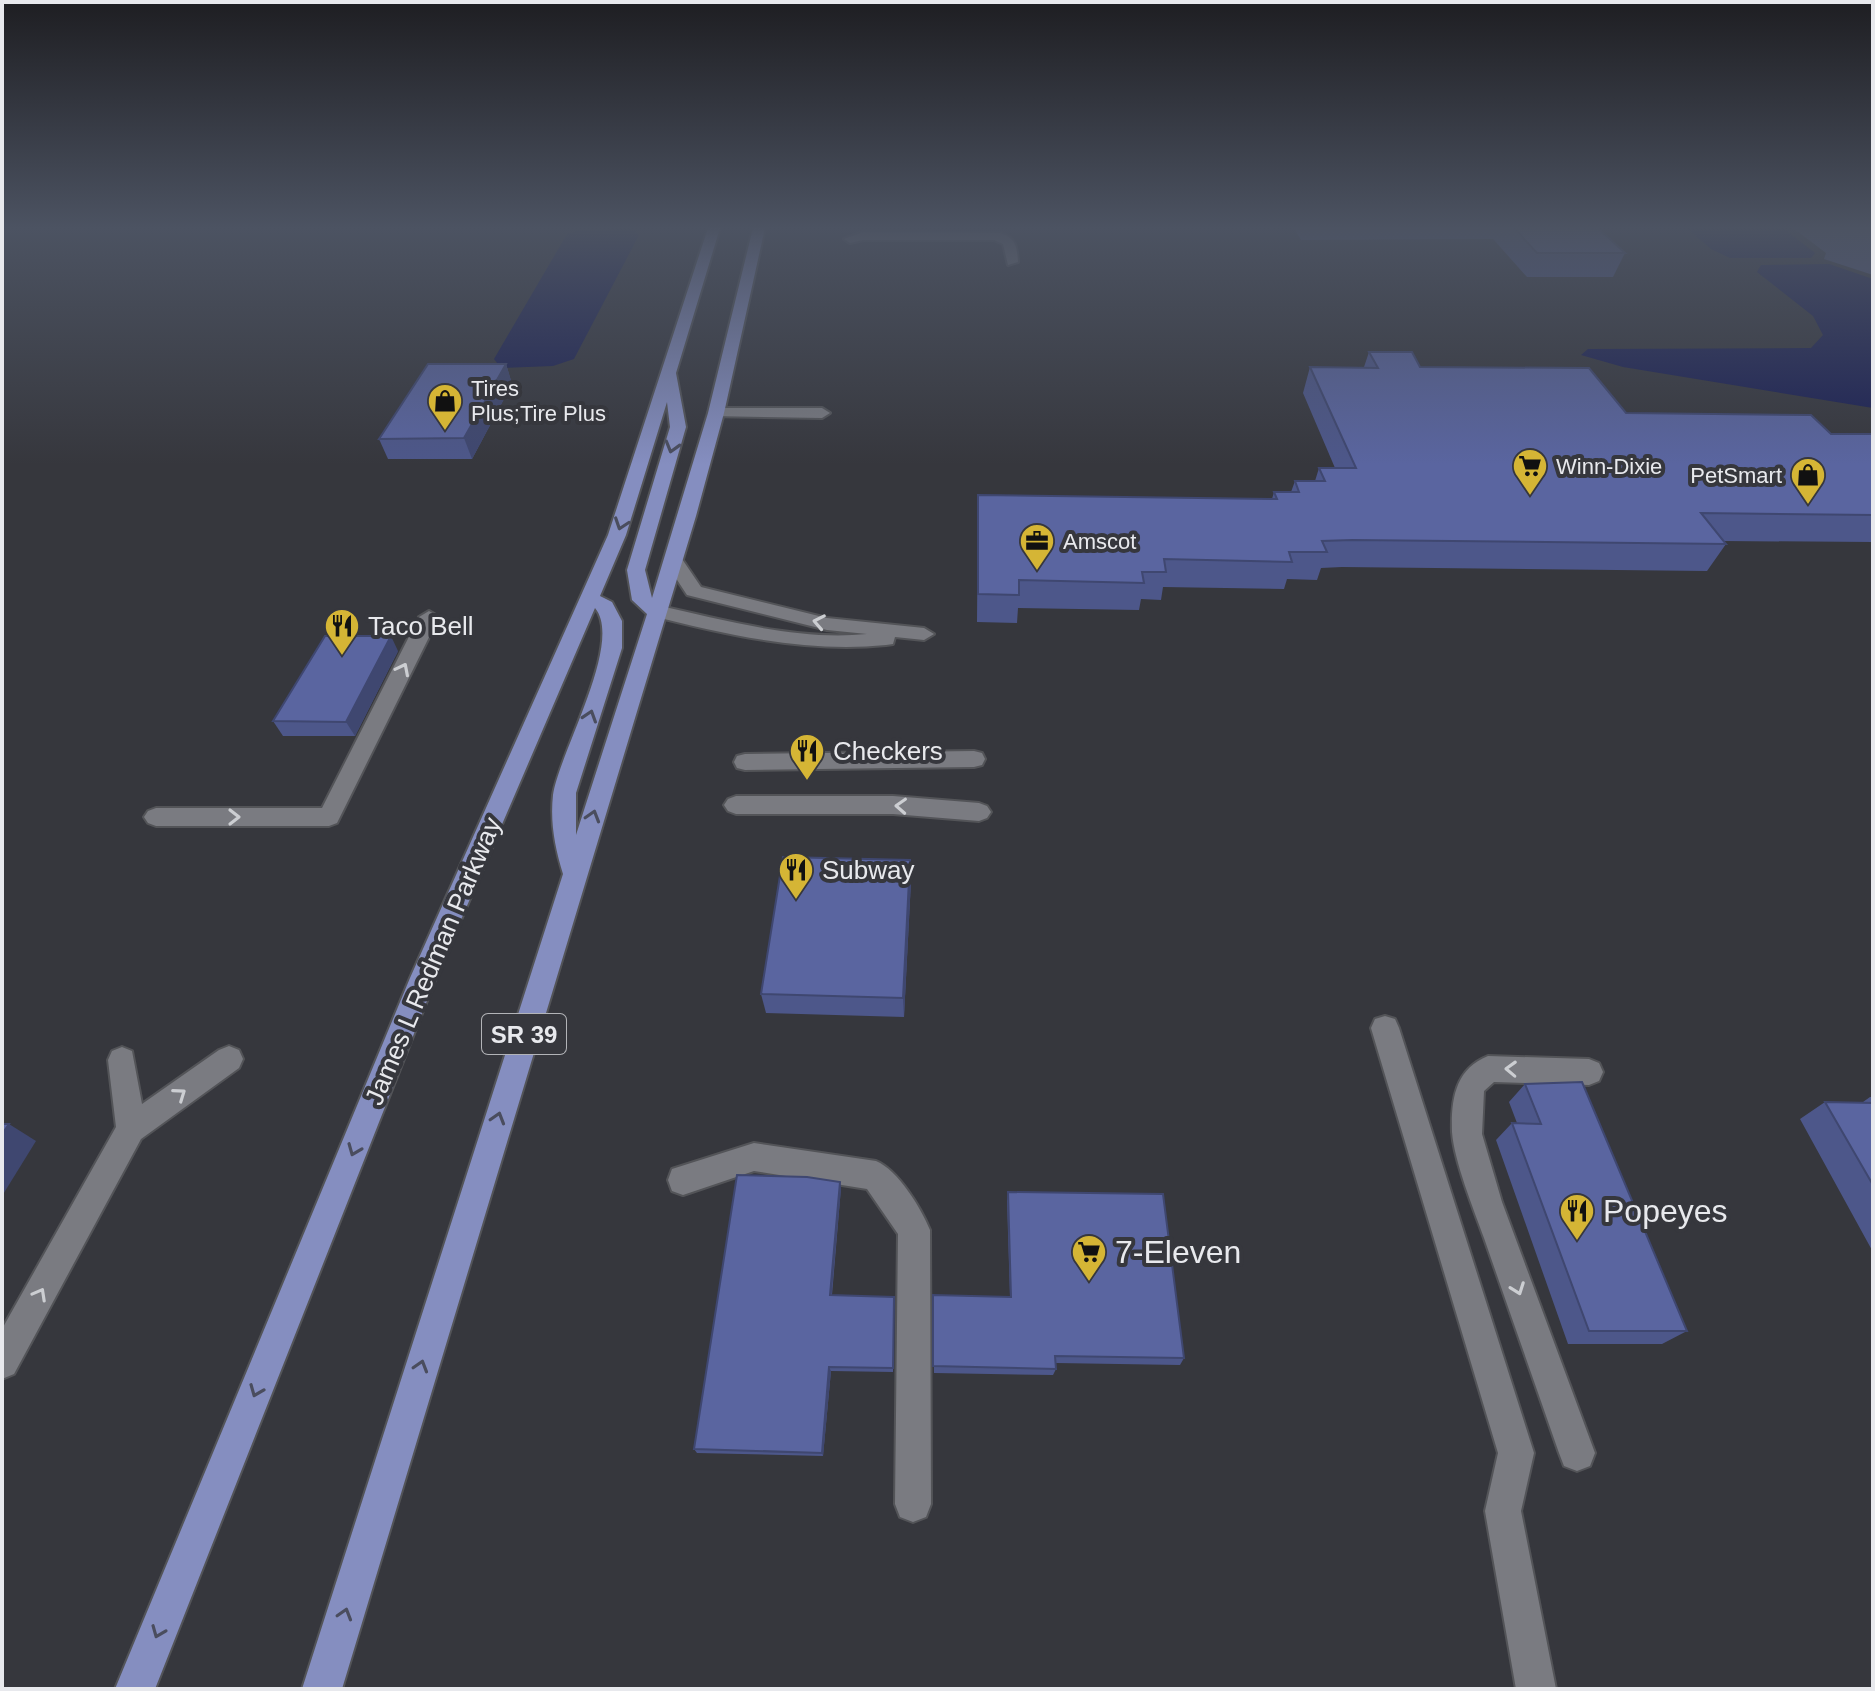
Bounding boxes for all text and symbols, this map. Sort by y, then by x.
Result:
place label: Tires Plus;Tire Plus [471,376,606,426]
shop icon: Tires Plus;Tire Plus [426,382,464,432]
one-way arrow [665,439,681,453]
supermarket icon: Winn-Dixie [1511,447,1549,497]
place label: Winn-Dixie [1556,454,1662,479]
shop icon: PetSmart [1789,456,1827,506]
place label: PetSmart [1690,463,1782,488]
one-way arrow [614,517,630,531]
office icon: Amscot [1018,522,1056,572]
place label: Amscot [1063,529,1136,554]
restaurant icon: Taco Bell [323,607,361,657]
place label: Taco Bell [368,611,474,641]
one-way arrow [812,614,826,631]
one-way arrow [393,662,409,677]
one-way arrow [581,710,597,723]
restaurant icon: Checkers [788,732,826,782]
place label: Checkers [833,736,943,766]
one-way arrow [894,798,907,815]
one-way arrow [228,808,241,826]
one-way arrow [584,810,600,823]
street label: James L Redman Parkway [359,813,507,1109]
restaurant icon: Subway [777,851,815,901]
place label: Subway [822,855,915,885]
road number: SR 39 [482,1014,566,1054]
one-way arrow [1505,1061,1517,1078]
one-way arrow [172,1089,186,1104]
one-way arrow [489,1111,505,1125]
one-way arrow [347,1142,363,1156]
restaurant icon: Popeyes [1558,1192,1596,1242]
place label: Popeyes [1603,1193,1728,1229]
supermarket icon: 7-Eleven [1070,1233,1108,1283]
place label: 7-Eleven [1115,1234,1241,1270]
one-way arrow [1508,1281,1525,1295]
one-way arrow [30,1288,46,1302]
one-way arrow [412,1360,428,1373]
one-way arrow [249,1383,266,1397]
one-way arrow [336,1608,352,1622]
one-way arrow [152,1624,168,1638]

